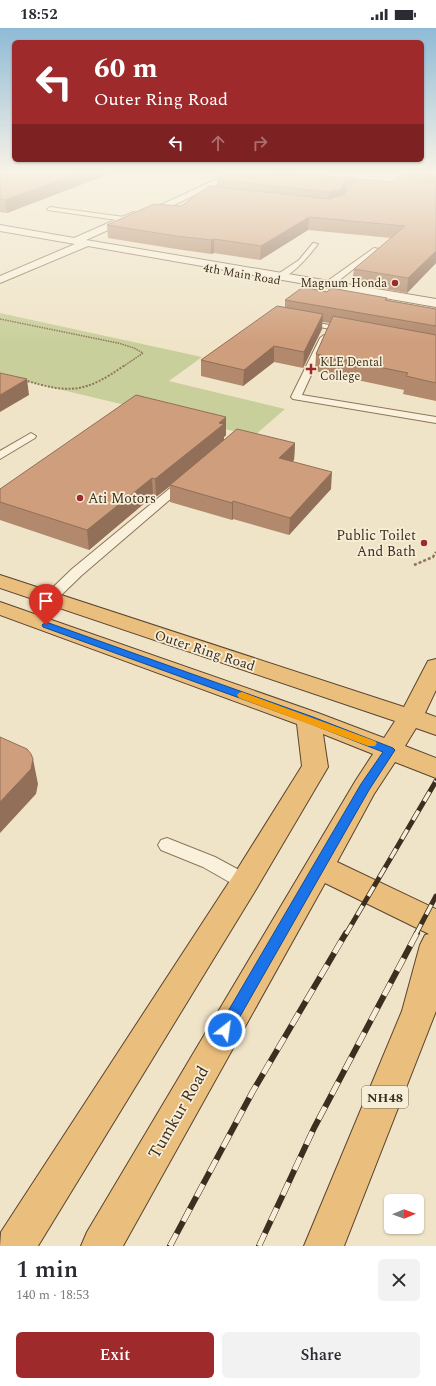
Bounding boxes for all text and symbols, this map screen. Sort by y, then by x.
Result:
text: 18:52 [20,3,58,26]
text: 60 m [94,47,158,90]
icon: left [28,56,80,108]
text: Outer Ring Road [94,86,228,113]
icon: left [165,132,187,154]
icon: ahead [207,132,229,154]
icon: right [249,132,271,154]
street label: 4th Main Road [202,258,282,291]
place label: Magnum Honda [300,274,387,293]
marker: Magnum Honda [390,278,400,288]
place label: KLE Dental College [320,353,383,386]
marker: KLE Dental College [305,363,317,375]
place label: Ati Motors [88,488,156,509]
marker: Ati Motors [75,493,85,503]
place label: Public Toilet And Bath [336,525,416,562]
marker: Public Toilet And Bath [419,538,429,548]
pin [29,584,63,625]
icon: arrive [35,590,57,612]
street label: Outer Ring Road [152,624,258,677]
position arrow [204,1009,246,1051]
street label: Tumkur Road [142,1061,216,1164]
road number: NH48 [362,1086,408,1108]
north arrow [384,1194,424,1234]
map controls [384,1194,424,1234]
text: 1 min [16,1252,78,1288]
button: close [378,1259,420,1301]
text: 140 m · 18:53 [16,1285,89,1305]
button: Exit [16,1332,214,1378]
button: Share [222,1332,420,1378]

